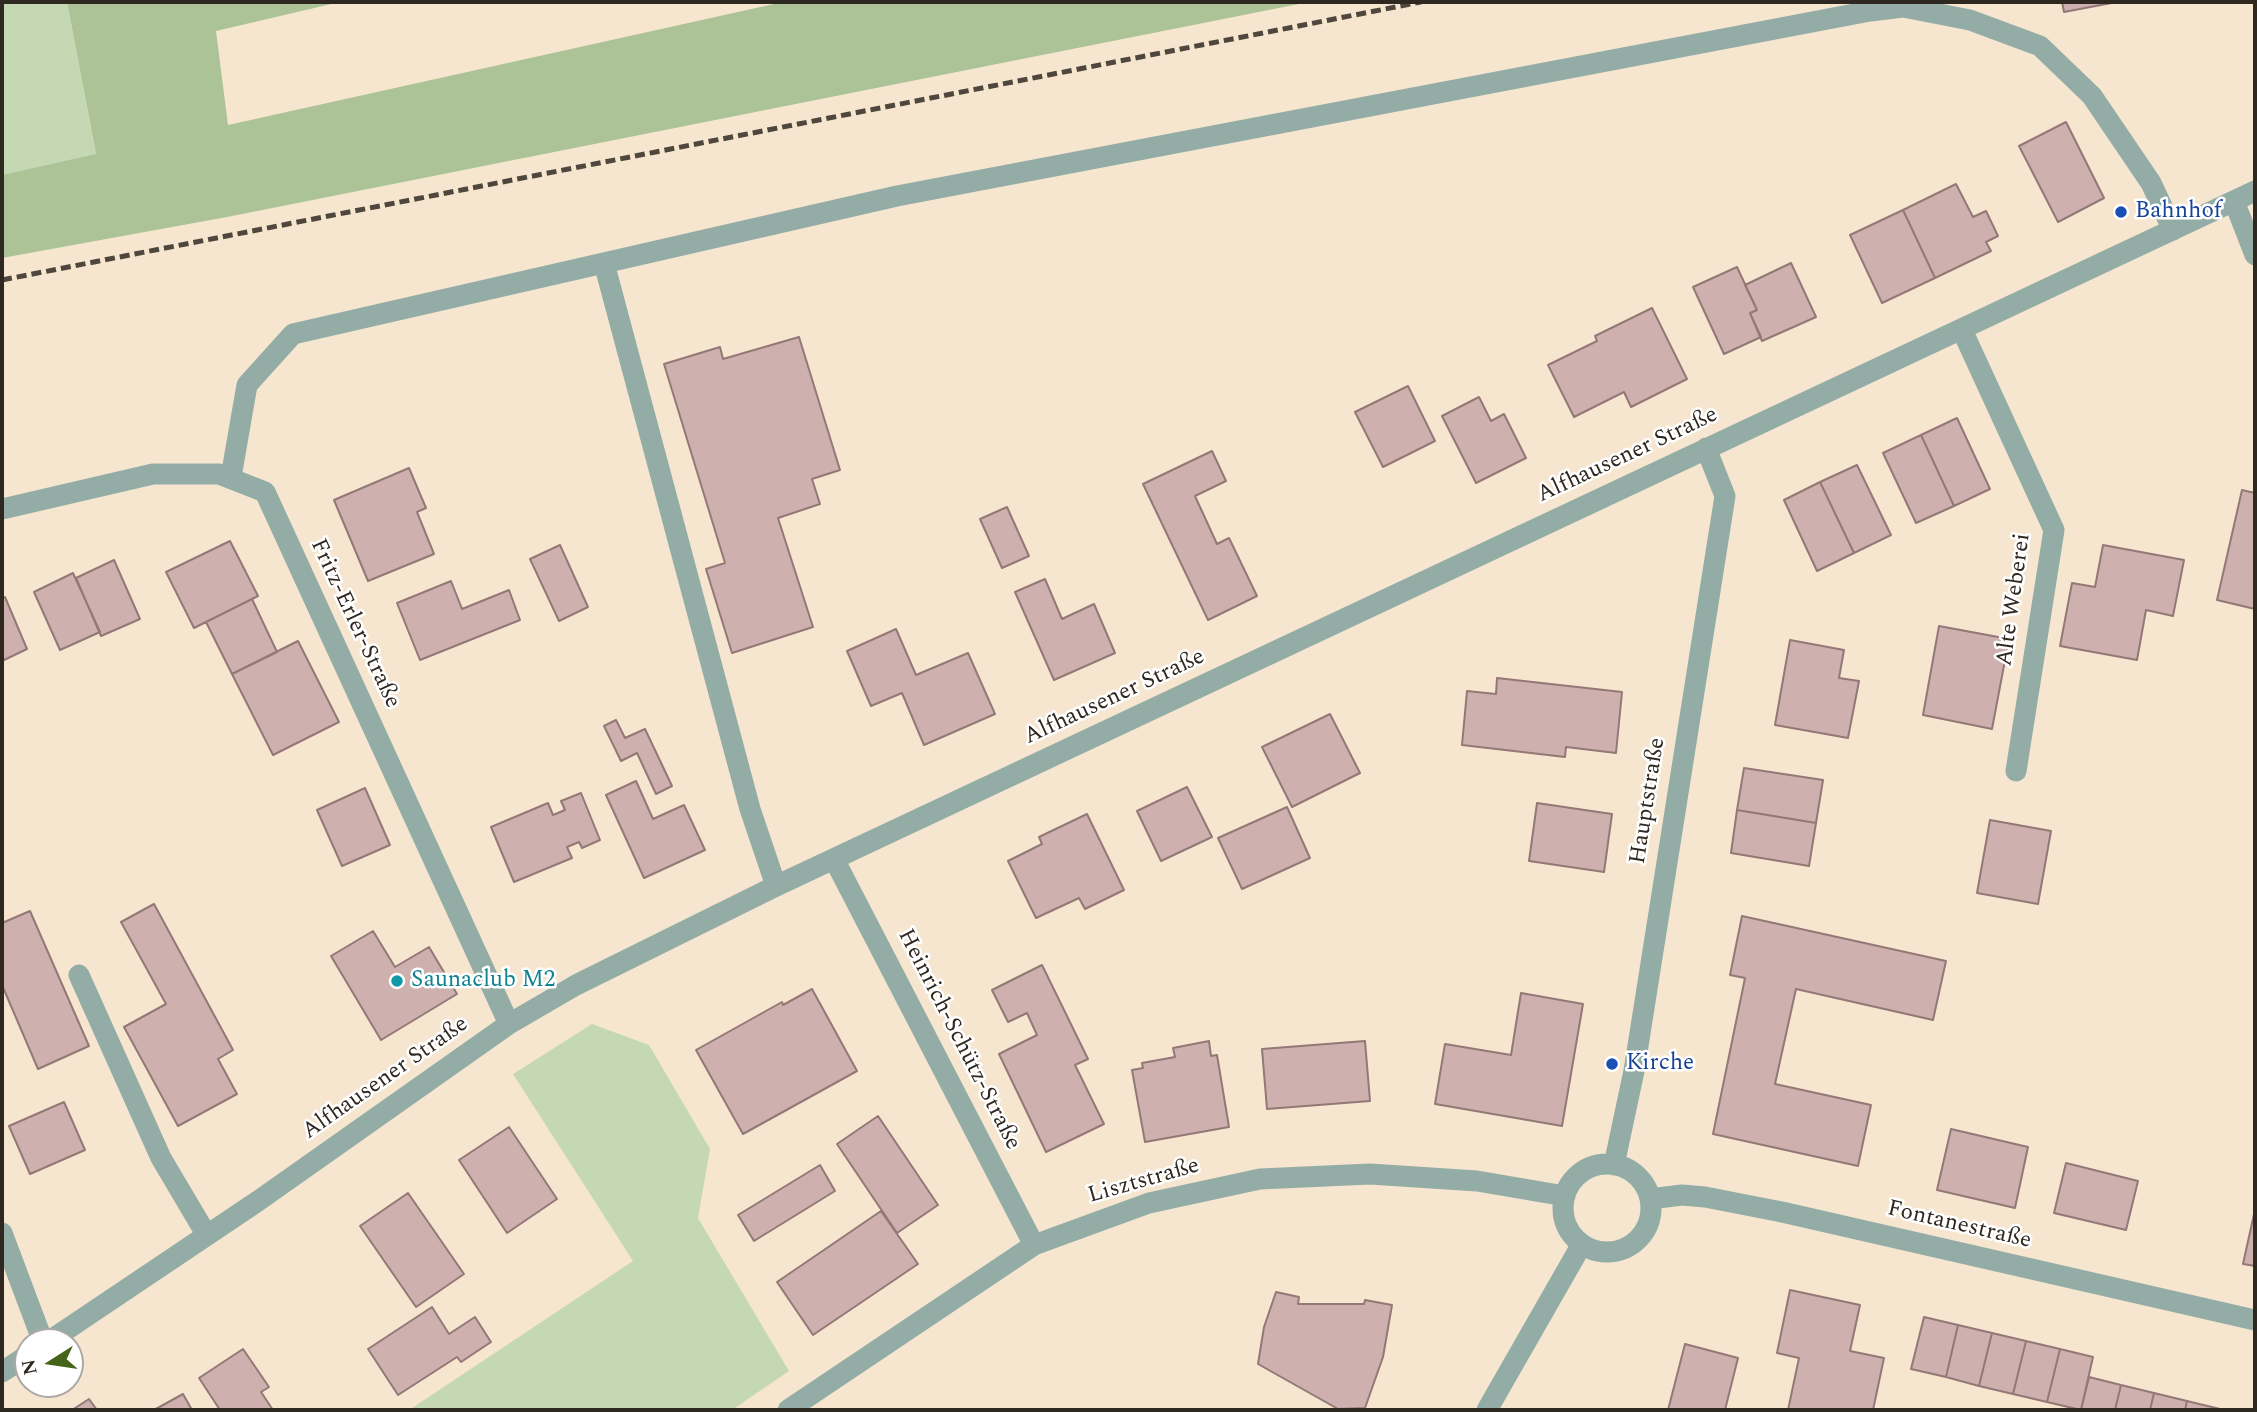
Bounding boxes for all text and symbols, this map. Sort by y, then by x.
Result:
place label: Bahnhof [2135,198,2222,226]
marker: Bahnhof [2113,204,2129,220]
street label: Alfhausener Straße [1533,402,1723,510]
street label: Alte Weberei [1992,532,2038,668]
street label: Fritz-Erler-Straße [303,535,405,713]
street label: Alfhausener Straße [1020,644,1210,752]
street label: Hauptstraße [1625,736,1673,866]
street label: Heinrich-Schütz-Straße [890,925,1026,1155]
place label: Saunaclub M2 [411,967,555,995]
marker: Saunaclub M2 [389,973,405,989]
street label: Alfhausener Straße [298,1011,474,1147]
place label: Kirche [1626,1050,1694,1078]
marker: Kirche [1604,1056,1620,1072]
street label: Lisztstraße [1085,1153,1203,1211]
street label: Fontanestraße [1884,1196,2034,1256]
north arrow [14,1328,84,1398]
text: N [14,1356,46,1378]

